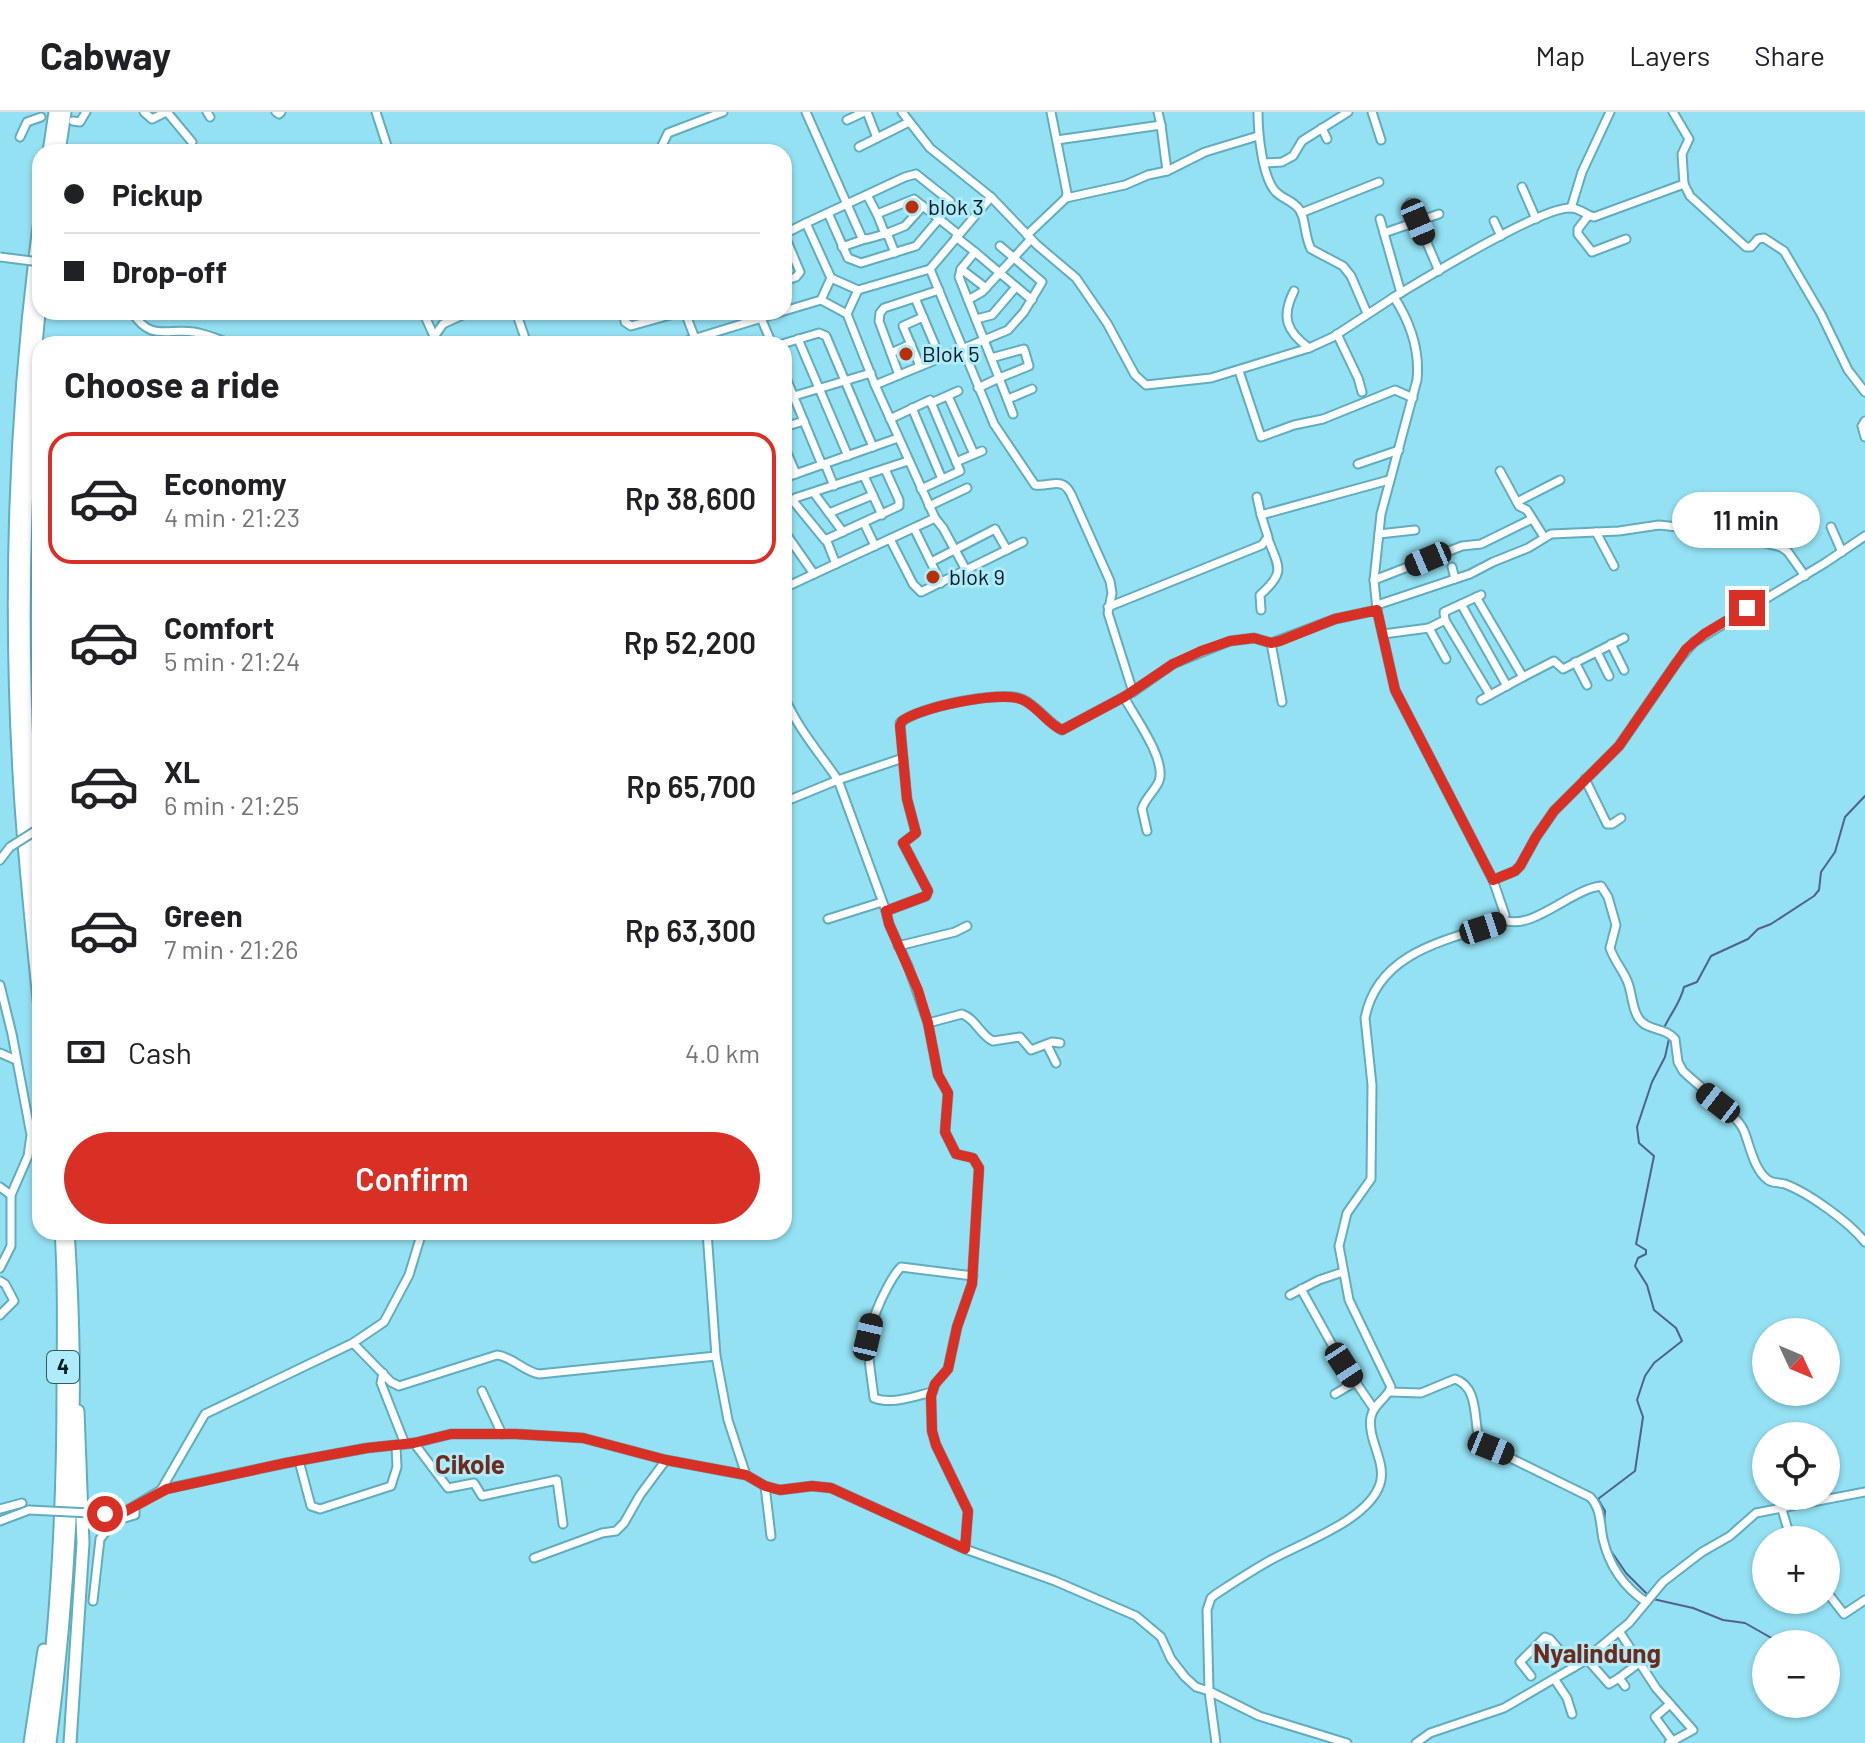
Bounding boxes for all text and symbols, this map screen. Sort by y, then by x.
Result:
text: Cabway [40,32,171,78]
text: Map [1535,38,1585,72]
text: Layers [1629,38,1710,72]
text: Share [1754,38,1825,72]
text: Pickup [112,176,203,212]
place label: blok 3 [928,193,984,219]
car [1398,195,1438,249]
marker: blok 3 [903,198,921,216]
text: Drop-off [112,253,227,289]
place label: Blok 5 [922,340,980,366]
marker: Blok 5 [897,345,915,363]
text: Choose a ride [64,362,280,405]
icon: car [68,462,140,534]
text: Economy [164,465,287,501]
text: Rp 38,600 [625,480,756,516]
callout: 11 min [1673,492,1821,548]
text: 4 min · 21:23 [164,501,300,532]
text: 11 min [1713,504,1779,535]
car [1401,539,1455,579]
place label: blok 9 [949,563,1005,589]
marker: blok 9 [924,568,942,586]
route end [1729,590,1765,626]
icon: car [68,606,140,678]
text: Comfort [164,609,274,645]
text: Rp 52,200 [624,624,756,660]
text: 5 min · 21:24 [164,645,300,676]
icon: car [68,750,140,822]
text: XL [164,753,200,789]
text: Rp 65,700 [626,768,756,804]
text: 6 min · 21:25 [164,789,299,820]
icon: car [68,894,140,966]
text: Green [164,897,243,933]
car [1456,909,1510,947]
text: Rp 63,300 [625,912,756,948]
text: 7 min · 21:26 [164,933,298,964]
icon: cash [64,1030,108,1074]
text: Cash [128,1034,192,1070]
text: 4.0 km [685,1037,760,1068]
car [1692,1079,1744,1127]
button: Confirm [64,1132,760,1224]
car [851,1311,885,1363]
north arrow [1752,1318,1840,1406]
map controls [1752,1318,1840,1718]
car [1321,1338,1367,1392]
road number: 4 [47,1351,79,1383]
button: locate [1752,1422,1840,1510]
car [1464,1428,1518,1468]
district label: Cikole [435,1448,505,1479]
route start [87,1496,123,1532]
button: + [1752,1526,1840,1614]
button: − [1752,1630,1840,1718]
district label: Nyalindung [1533,1637,1661,1668]

